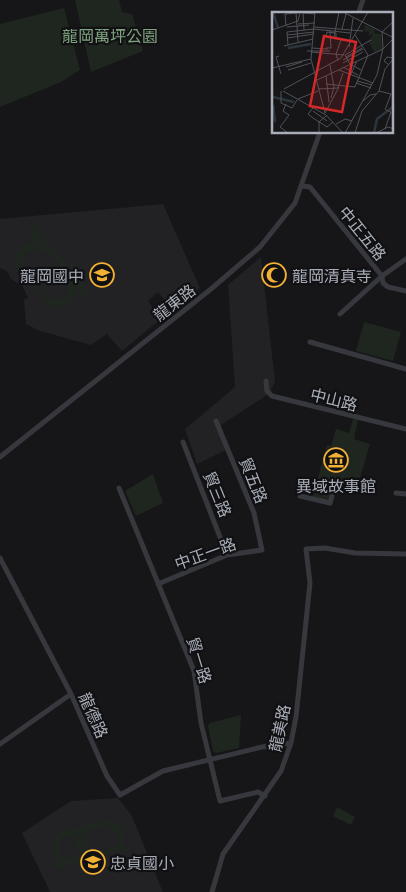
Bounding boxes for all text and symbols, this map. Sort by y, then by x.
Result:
inset map [272,12,394,134]
park label: 龍岡萬坪公園 [62,26,158,45]
street label: 中正五路 [335,202,391,264]
school or university icon: 龍岡國中 [89,262,115,288]
mosque icon: 龍岡清真寺 [261,262,287,288]
place label: 龍岡國中 [20,266,84,285]
place label: 龍岡清真寺 [292,266,372,285]
street label: 龍東路 [149,280,199,324]
street label: 中山路 [308,384,360,414]
museum icon: 異域故事館 [323,447,349,473]
street label: 貿五路 [236,454,272,506]
street label: 貿三路 [200,468,236,520]
place label: 異域故事館 [296,476,376,495]
street label: 中正一路 [172,533,238,573]
street label: 貿一路 [184,634,216,686]
street label: 龍德路 [76,689,112,741]
street label: 龍美路 [265,703,293,753]
school or university icon: 忠貞國小 [80,849,106,875]
place label: 忠貞國小 [110,853,174,872]

